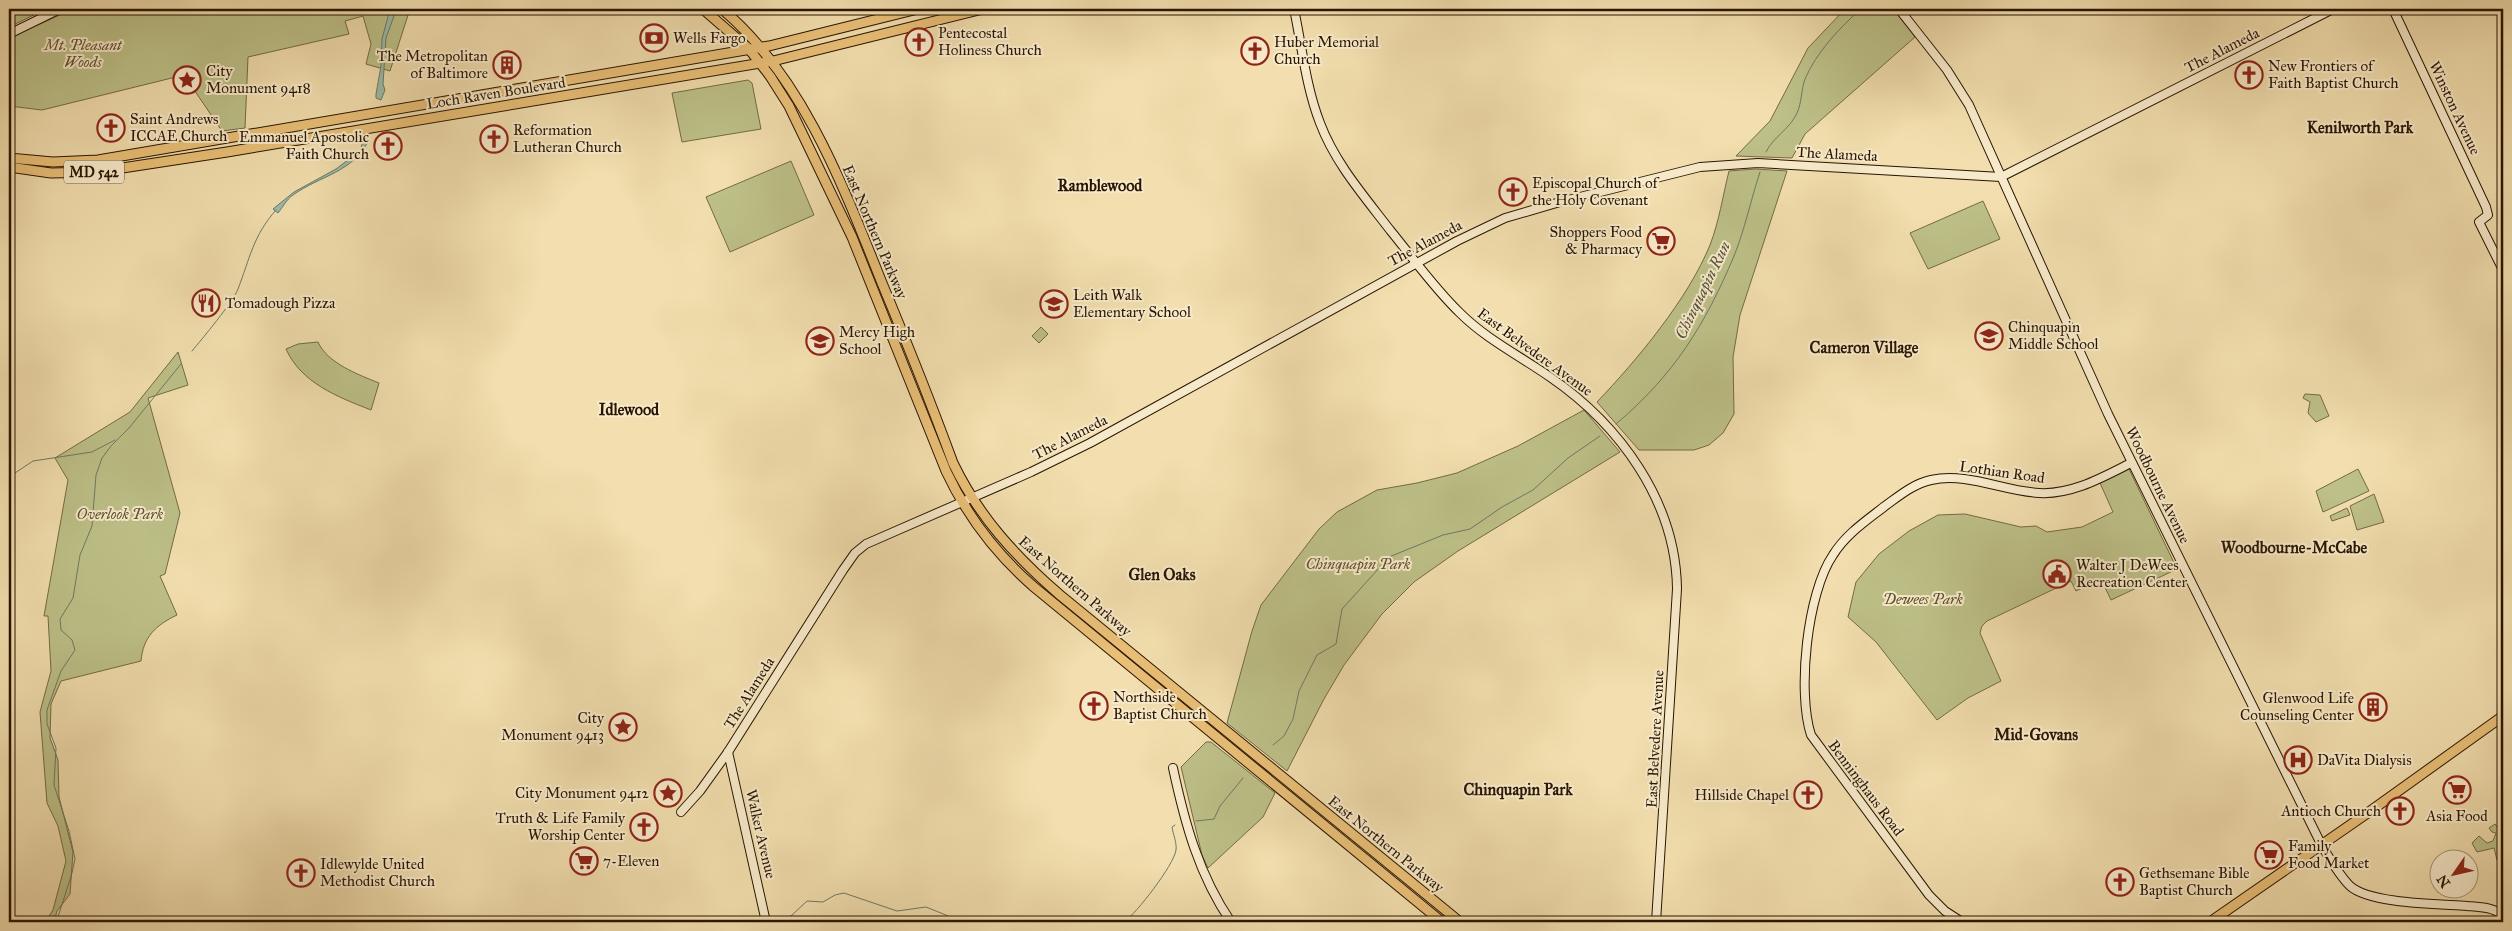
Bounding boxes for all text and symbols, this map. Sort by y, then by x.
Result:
bank icon: Wells Fargo [639,23,669,53]
street label: The Alameda [2182,23,2263,76]
place label: Pentecostal Holiness Church [938,24,1042,59]
church icon: Pentecostal Holiness Church [904,27,934,57]
place label: Wells Fargo [673,29,746,47]
place label: Huber Memorial Church [1274,33,1380,68]
park label: Mt. Pleasant Woods [42,36,123,71]
church icon: Huber Memorial Church [1240,36,1270,66]
place label: The Metropolitan of Baltimore [377,47,488,82]
building icon: The Metropolitan of Baltimore [492,50,522,80]
place label: New Frontiers of Faith Baptist Church [2268,57,2399,92]
street label: Winston Avenue [2425,58,2485,158]
church icon: New Frontiers of Faith Baptist Church [2234,60,2264,90]
place label: City Monument 9418 [206,62,311,97]
place icon: City Monument 9418 [172,65,202,95]
street label: Loch Raven Boulevard [425,73,567,113]
place label: Saint Andrews ICCAE Church [130,110,228,145]
church icon: Saint Andrews ICCAE Church [96,113,126,143]
district label: Kenilworth Park [2307,118,2414,137]
place label: Reformation Lutheran Church [513,121,623,156]
church icon: Reformation Lutheran Church [479,124,509,154]
place label: Emmanuel Apostolic Faith Church [239,128,370,163]
church icon: Emmanuel Apostolic Faith Church [373,131,403,161]
street label: The Alameda [1796,143,1879,165]
road number: MD 542 [64,160,124,183]
street label: East Northern Parkway [839,162,912,303]
place label: Episcopal Church of the Holy Covenant [1532,174,1661,209]
district label: Ramblewood [1058,176,1143,195]
church icon: Episcopal Church of the Holy Covenant [1498,177,1528,207]
street label: The Alameda [1385,216,1466,270]
place label: Shoppers Food & Pharmacy [1549,223,1643,258]
supermarket icon: Shoppers Food & Pharmacy [1646,226,1676,256]
water label: Chinquapin Run [1671,238,1735,342]
place label: Leith Walk Elementary School [1073,286,1192,321]
restaurant icon: Tomadough Pizza [191,288,221,318]
school or university icon: Leith Walk Elementary School [1039,289,1069,319]
place label: Tomadough Pizza [225,294,336,312]
street label: East Belvedere Avenue [1474,304,1596,400]
place label: Chinquapin Middle School [2008,318,2100,353]
school or university icon: Chinquapin Middle School [1974,321,2004,351]
place label: Mercy High School [839,323,916,358]
school or university icon: Mercy High School [805,326,835,356]
district label: Cameron Village [1810,338,1919,358]
district label: Idlewood [599,400,660,419]
street label: The Alameda [1030,410,1111,463]
street label: Woodbourne Avenue [2122,424,2194,546]
street label: Lothian Road [1958,457,2046,487]
park label: Overlook Park [77,505,164,523]
street label: East Northern Parkway [1015,532,1136,641]
district label: Woodbourne-McCabe [2221,538,2368,557]
park label: Chinquapin Park [1306,555,1411,574]
place label: Walter J DeWees Recreation Center [2076,556,2188,591]
public building icon: Walter J DeWees Recreation Center [2042,559,2072,589]
district label: Glen Oaks [1129,565,1196,584]
park label: Dewees Park [1883,590,1963,608]
street label: The Alameda [720,653,779,732]
street label: East Belvedere Avenue [1642,670,1668,808]
place label: Northside Baptist Church [1113,688,1208,723]
place label: Glenwood Life Counseling Center [2240,689,2354,724]
church icon: Northside Baptist Church [1079,691,1109,721]
building icon: Glenwood Life Counseling Center [2358,692,2388,722]
place label: City Monument 9413 [501,709,605,744]
place icon: City Monument 9413 [608,712,638,742]
district label: Mid-Govans [1994,725,2078,744]
street label: Benninghaus Road [1824,737,1908,840]
hospital icon: DaVita Dialysis [2283,745,2313,775]
place label: DaVita Dialysis [2317,751,2412,769]
supermarket icon: Asia Food [2442,775,2472,805]
place icon: City Monument 9412 [653,778,683,808]
district label: Chinquapin Park [1463,780,1573,800]
church icon: Hillside Chapel [1793,780,1823,810]
place label: City Monument 9412 [515,784,650,802]
place label: Hillside Chapel [1695,786,1790,804]
street label: Walker Avenue [742,788,780,880]
street label: East Northern Parkway [1324,792,1448,897]
church icon: Antioch Church [2385,796,2415,826]
place label: Antioch Church [2280,802,2382,820]
place label: Asia Food [2425,807,2488,825]
place label: Truth & Life Family Worship Center [496,809,626,844]
church icon: Truth & Life Family Worship Center [629,812,659,842]
place label: Family Food Market [2288,837,2370,872]
supermarket icon: Family Food Market [2254,840,2284,870]
supermarket icon: 7-Eleven [569,846,599,876]
north arrow [2430,848,2480,898]
place label: 7-Eleven [603,852,659,870]
place label: Idlewylde United Methodist Church [320,855,436,890]
church icon: Idlewylde United Methodist Church [286,858,316,888]
place label: Gethsemane Bible Baptist Church [2139,864,2250,899]
church icon: Gethsemane Bible Baptist Church [2105,867,2135,897]
text: N [2433,871,2454,891]

